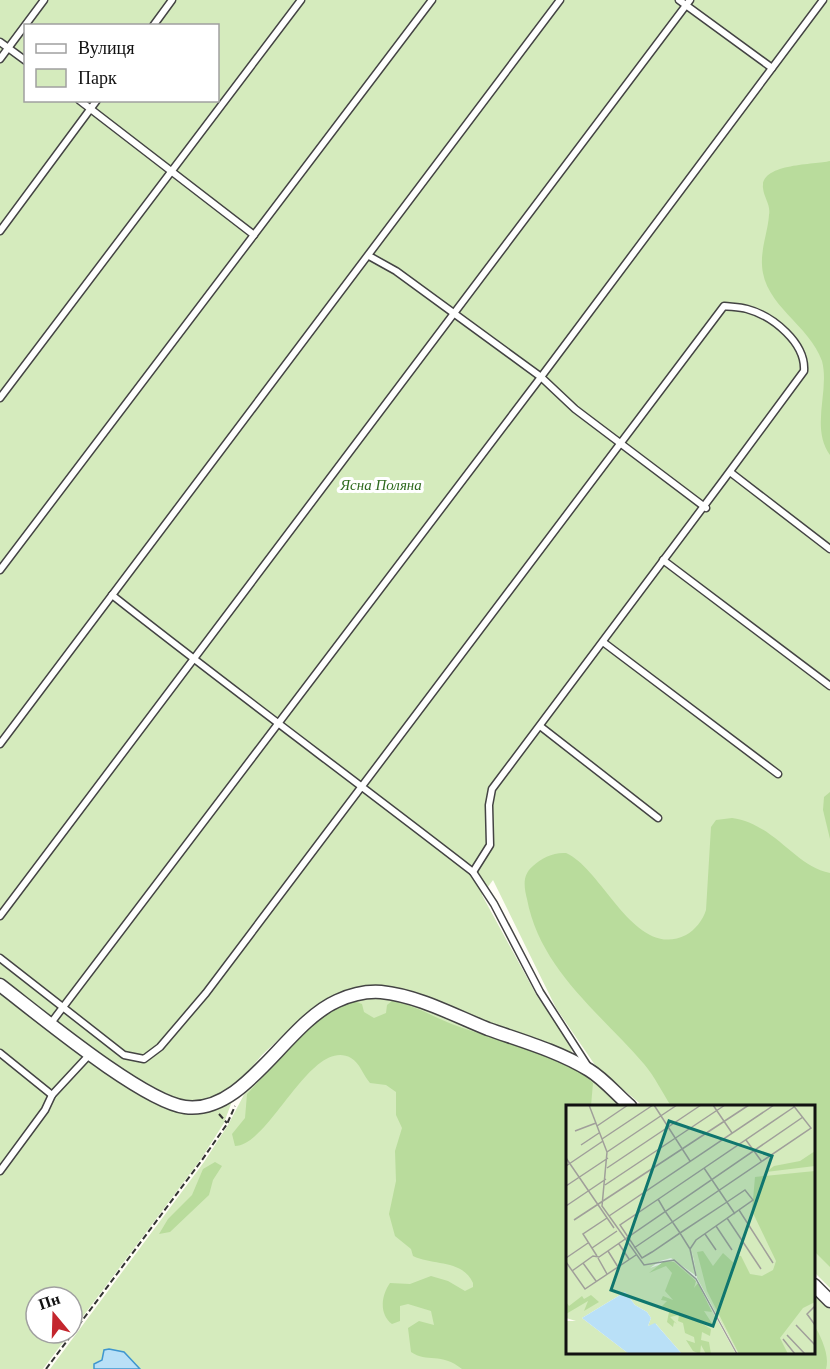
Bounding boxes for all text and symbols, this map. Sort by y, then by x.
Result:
legend [24,24,219,102]
text: Вулиця [78,38,135,58]
text: Парк [78,68,117,88]
park label: Ясна Поляна [339,477,422,493]
inset map [566,1105,815,1354]
north arrow [24,1285,84,1345]
text: Пн [36,1290,62,1313]

